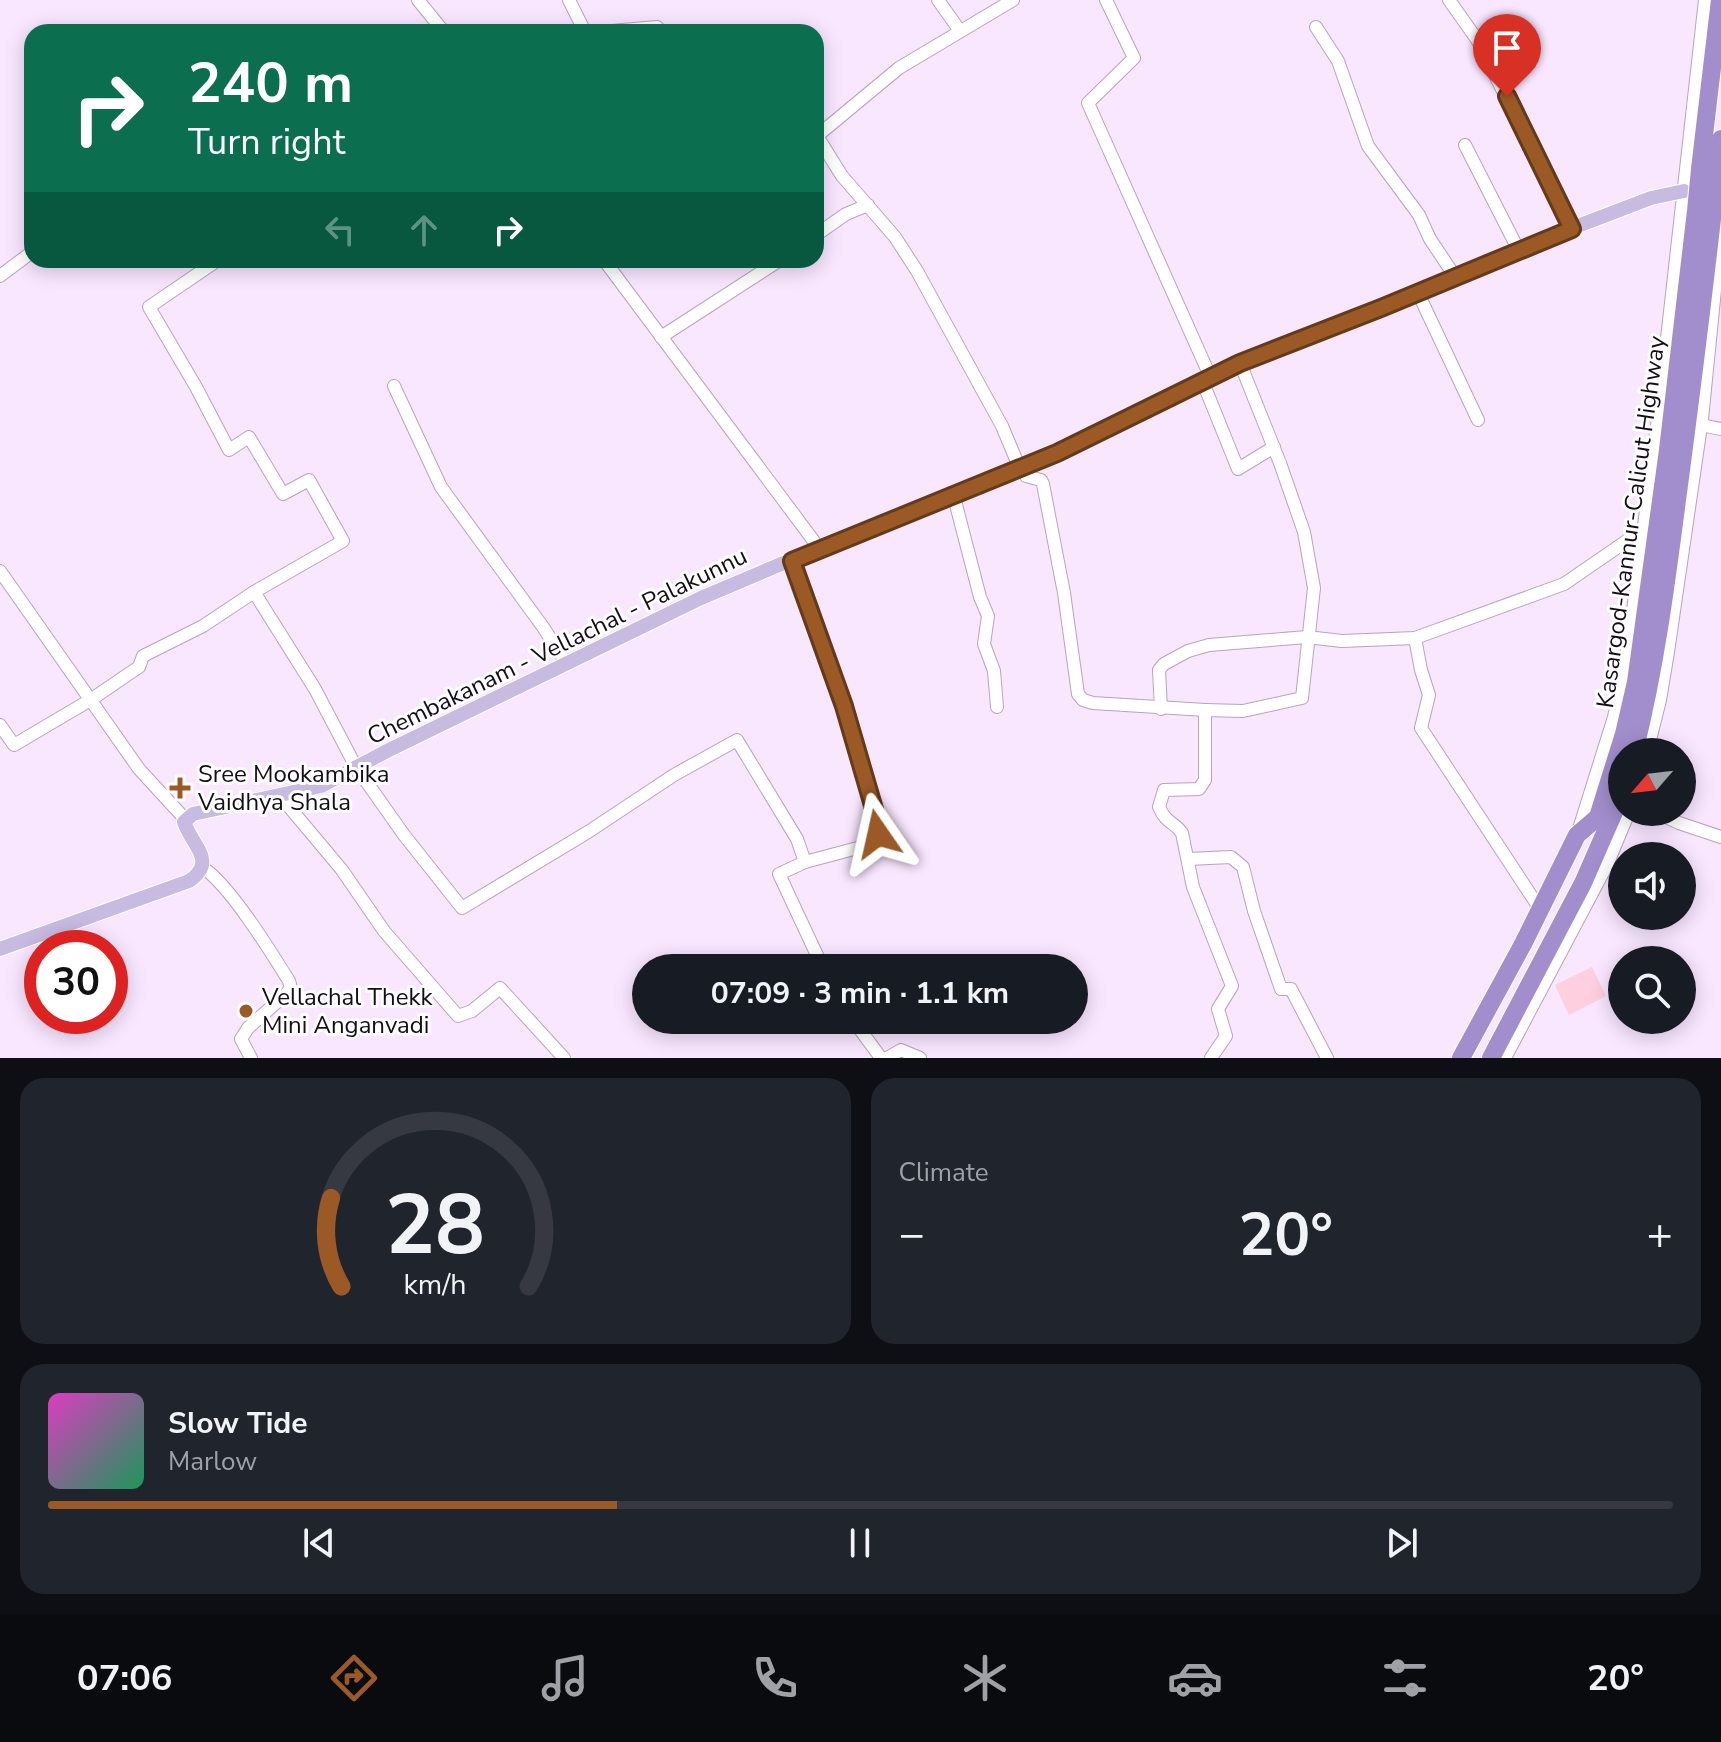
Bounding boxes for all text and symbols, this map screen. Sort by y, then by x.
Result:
pin [1473,14.0,1541,96]
icon: arrive [1485,26,1529,70]
text: 240 m [188,45,353,122]
icon: right [56,56,160,160]
text: Turn right [188,118,345,167]
icon: left [318,208,362,252]
icon: ahead [402,208,446,252]
icon: right [486,208,530,252]
street label: Kasargod-Kannur-Calicut Highway [1589,333,1673,710]
street label: Chembakanam - Vellachal - Palakunnu [362,540,752,752]
north arrow [1608,738,1696,826]
map controls [1608,738,1696,1034]
place label: Sree Mookambika Vaidhya Shala [197,758,389,818]
marker: Sree Mookambika Vaidhya Shala [169,777,191,799]
position arrow [836,792,920,876]
button: sound [1608,842,1696,930]
speed limit sign: 30 [24,930,128,1034]
button: search [1608,946,1696,1034]
text: 07:09 · 3 min · 1.1 km [711,973,1009,1014]
place label: Vellachal Thekk Mini Anganvadi [261,981,433,1041]
marker: Vellachal Thekk Mini Anganvadi [237,1002,255,1020]
text: Climate [899,1155,989,1190]
text: 28 [385,1169,485,1282]
text: 20° [1238,1194,1333,1276]
text: − [899,1205,925,1265]
text: + [1647,1205,1673,1265]
text: km/h [404,1265,467,1304]
text: Slow Tide [168,1403,308,1444]
text: Marlow [168,1444,257,1479]
icon: previous [297,1521,341,1565]
icon: pause [838,1521,882,1565]
icon: next [1380,1521,1424,1565]
icon: directions [326,1650,382,1706]
icon: music [537,1650,593,1706]
icon: phone [747,1650,803,1706]
icon: climate [957,1650,1013,1706]
icon: car [1167,1650,1223,1706]
icon: filters [1377,1650,1433,1706]
text: 07:06 [77,1654,172,1703]
text: 20° [1587,1654,1644,1703]

